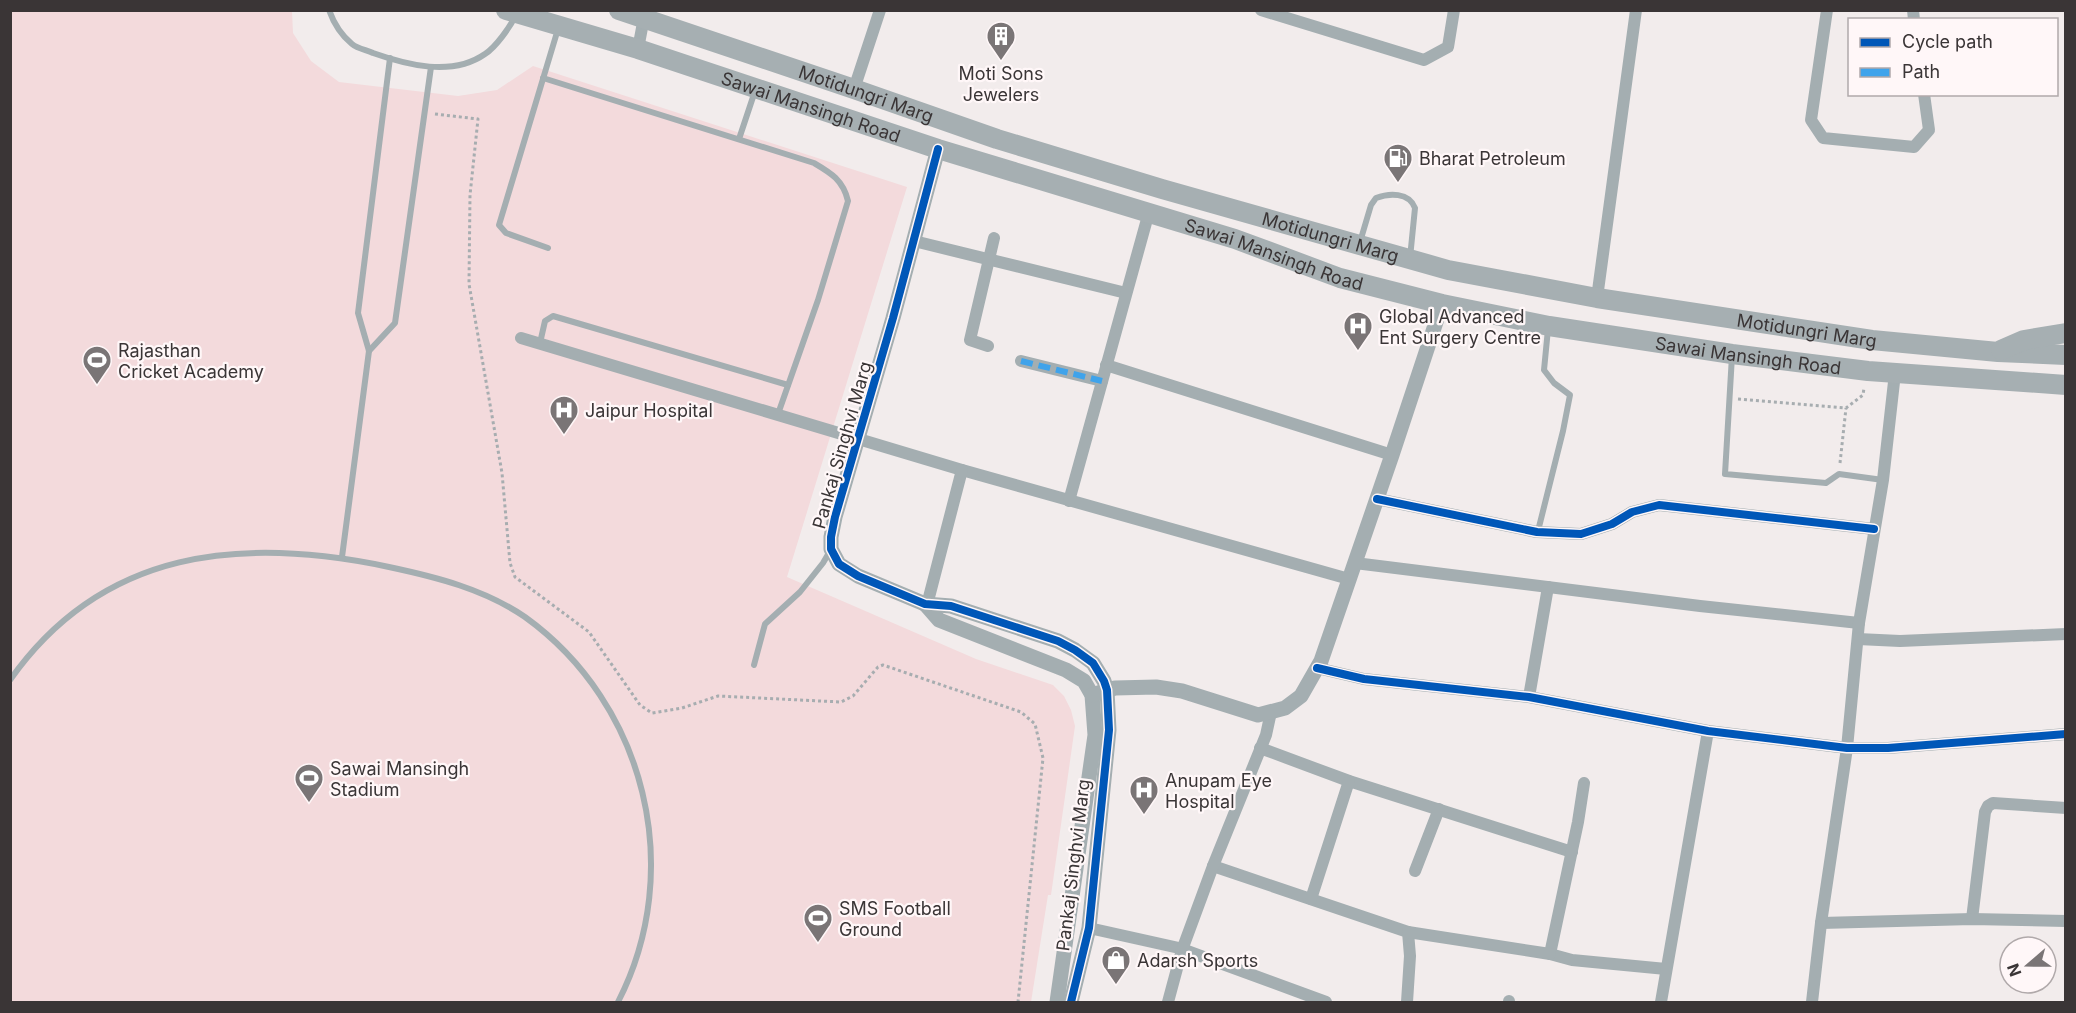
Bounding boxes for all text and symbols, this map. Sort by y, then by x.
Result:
legend [1848,18,2058,96]
building icon: Moti Sons Jewelers [985,20,1017,62]
text: Cycle path [1902,31,1993,52]
street label: Motidungri Marg [796,61,936,127]
text: Path [1902,61,1940,82]
place label: Moti Sons Jewelers [959,63,1043,105]
street label: Sawai Mansingh Road [719,67,903,146]
fuel station icon: Bharat Petroleum [1382,142,1414,184]
place label: Bharat Petroleum [1419,148,1566,169]
street label: Motidungri Marg [1260,207,1401,266]
street label: Sawai Mansingh Road [1182,214,1365,294]
place label: Global Advanced Ent Surgery Centre [1379,306,1541,348]
street label: Motidungri Marg [1736,309,1878,351]
hospital icon: Global Advanced Ent Surgery Centre [1342,310,1374,352]
street label: Sawai Mansingh Road [1654,332,1842,378]
place label: Rajasthan Cricket Academy [118,340,264,382]
sports icon: Rajasthan Cricket Academy [81,344,113,386]
street label: Pankaj Singhvi Marg [808,359,876,531]
hospital icon: Jaipur Hospital [548,394,580,436]
place label: Jaipur Hospital [585,400,713,421]
place label: Sawai Mansingh Stadium [330,758,469,800]
sports icon: Sawai Mansingh Stadium [293,762,325,804]
place label: Anupam Eye Hospital [1165,770,1272,812]
hospital icon: Anupam Eye Hospital [1128,774,1160,816]
street label: Pankaj Singhvi Marg [1052,778,1094,952]
place label: SMS Football Ground [839,898,951,940]
sports icon: SMS Football Ground [802,902,834,944]
north arrow [1998,935,2058,995]
shop icon: Adarsh Sports [1100,944,1132,986]
place label: Adarsh Sports [1137,950,1258,971]
text: N [2002,961,2025,979]

